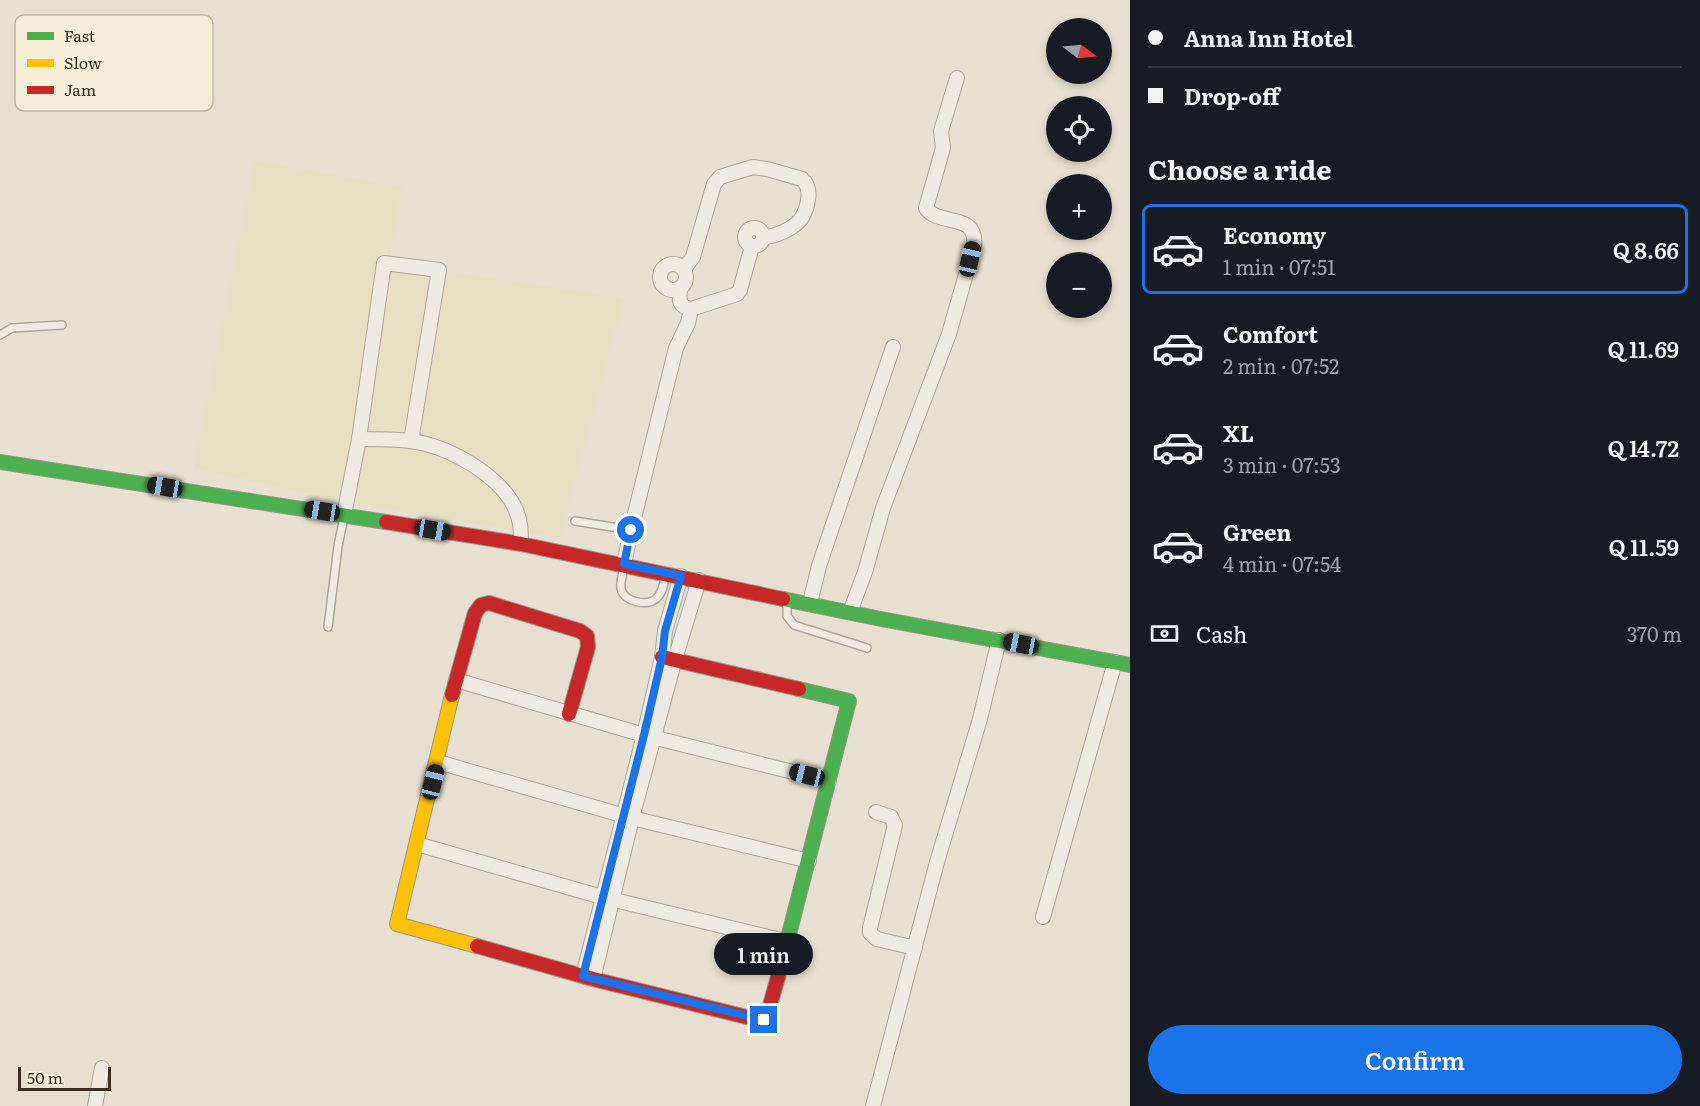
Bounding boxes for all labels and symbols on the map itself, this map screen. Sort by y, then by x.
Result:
legend [15,15,213,111]
north arrow [1046,18,1112,84]
text: Fast [64,23,96,47]
text: Slow [64,50,102,74]
text: Jam [64,77,97,101]
car [957,239,983,279]
car [146,475,184,499]
car [303,499,341,523]
route start [617,516,644,543]
car [414,518,452,542]
car [1002,632,1040,656]
car [420,762,446,802]
car [787,762,827,788]
callout: 1 min [714,933,813,975]
route end [750,1006,777,1033]
scale bar [18,1064,111,1092]

